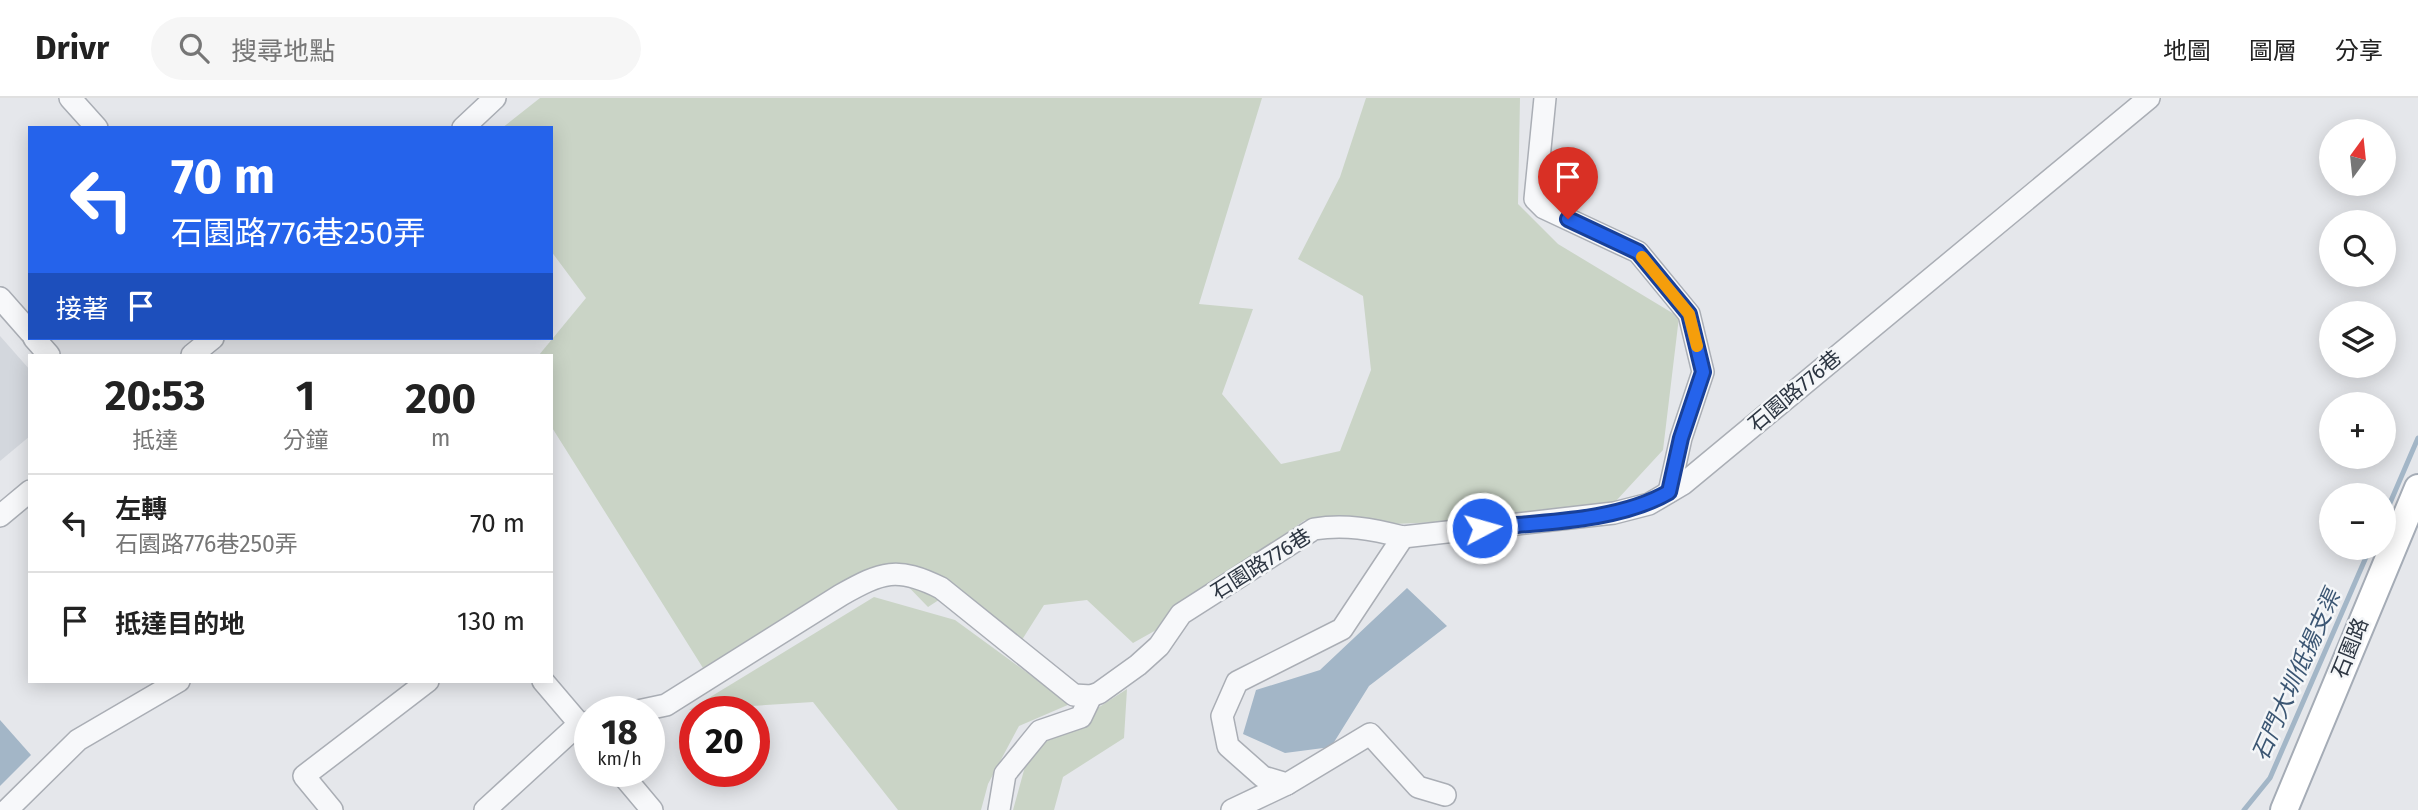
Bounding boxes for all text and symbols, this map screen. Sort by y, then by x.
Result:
search box [151,17,641,80]
text: Drivr [35,28,109,68]
icon: search [175,29,213,67]
text: 搜尋地點 [231,36,335,67]
text: 地圖 [2163,37,2211,65]
text: 圖層 [2249,37,2297,65]
text: 分享 [2335,37,2383,65]
north arrow [2319,119,2396,196]
map controls [2319,119,2396,560]
text: 70 m [171,147,275,206]
pin [1538,147,1598,219]
icon: left [56,154,147,245]
icon: arrive [1549,158,1587,196]
button: search [2319,210,2396,287]
text: 石園路776巷250弄 [171,214,425,252]
icon: arrive [122,287,160,325]
text: 接著 [56,294,108,325]
button: layers [2319,301,2396,378]
street label: 石園路776巷 [1743,345,1847,437]
text: 20:53 [105,371,206,421]
text: 1 [296,371,315,421]
text: 200 [405,374,476,424]
button: + [2319,392,2396,469]
text: m [431,424,451,452]
text: 抵達 [132,426,178,454]
text: 分鐘 [282,426,328,454]
button: − [2319,483,2396,560]
position arrow [1445,491,1519,565]
text: 左轉 [115,494,167,525]
icon: left [56,504,94,542]
text: 70 m [470,508,525,539]
street label: 石園路776巷 [1206,523,1316,605]
text: 石園路776巷250弄 [115,530,298,558]
water label: 石門大圳低揚支渠 [2246,583,2347,765]
icon: arrive [56,602,94,640]
text: 130 m [457,606,525,637]
text: 抵達目的地 [115,609,245,640]
street label: 石園路 [2326,614,2374,682]
speed limit sign: 20 [679,696,770,787]
text: 18 [601,711,638,753]
text: km/h [597,748,642,770]

